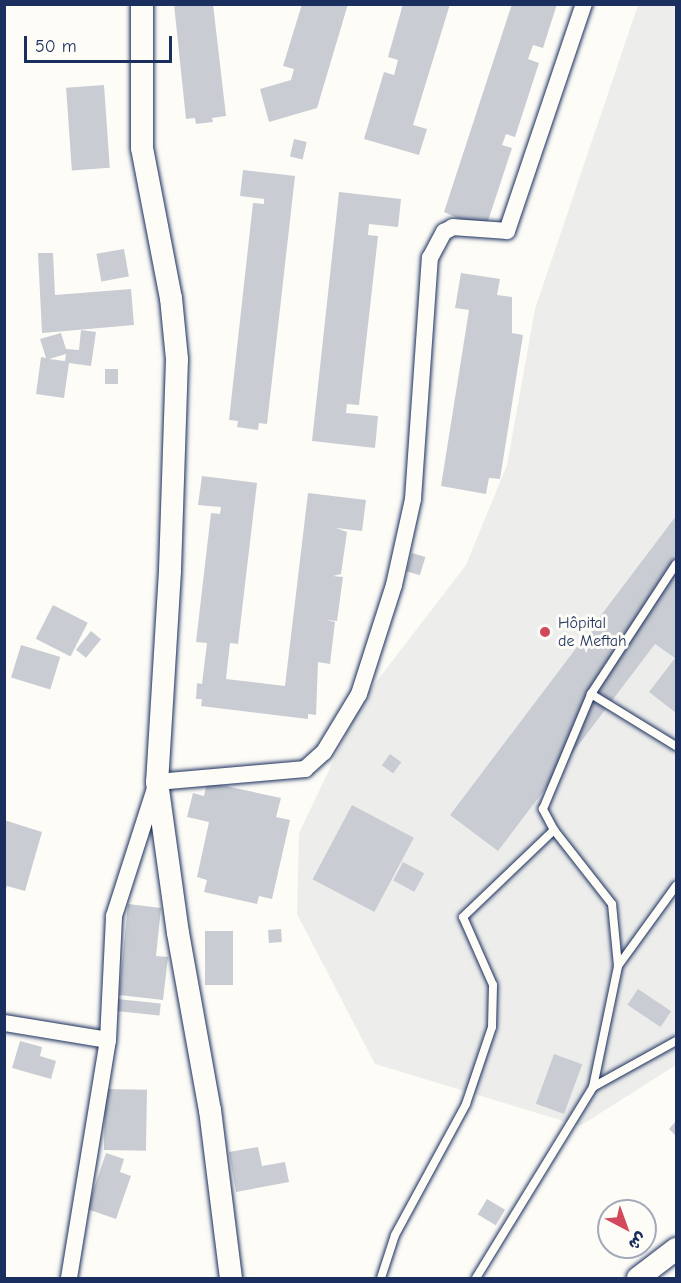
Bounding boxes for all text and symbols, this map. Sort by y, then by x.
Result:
scale bar [27,24,176,62]
text: 50 m [35,36,77,57]
place label: Hôpital de Meftah [558,613,627,651]
marker: Hôpital de Meftah [536,623,554,641]
north arrow [597,1199,657,1259]
text: ش [625,1229,650,1254]

